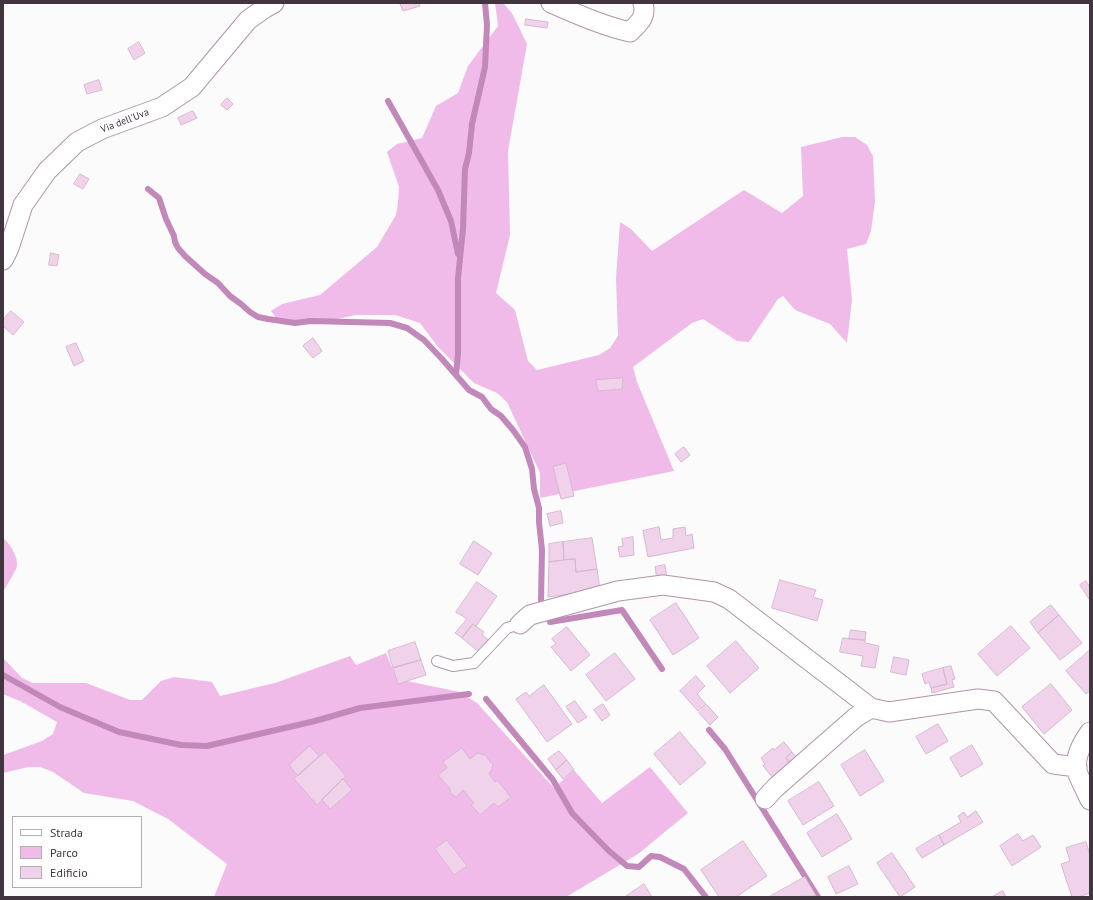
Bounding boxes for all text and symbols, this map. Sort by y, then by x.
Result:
street label: Via dell'Uva [99,106,151,136]
legend [12,816,142,888]
text: Strada [50,825,83,840]
text: Parco [50,845,78,860]
text: Edificio [50,865,88,880]

